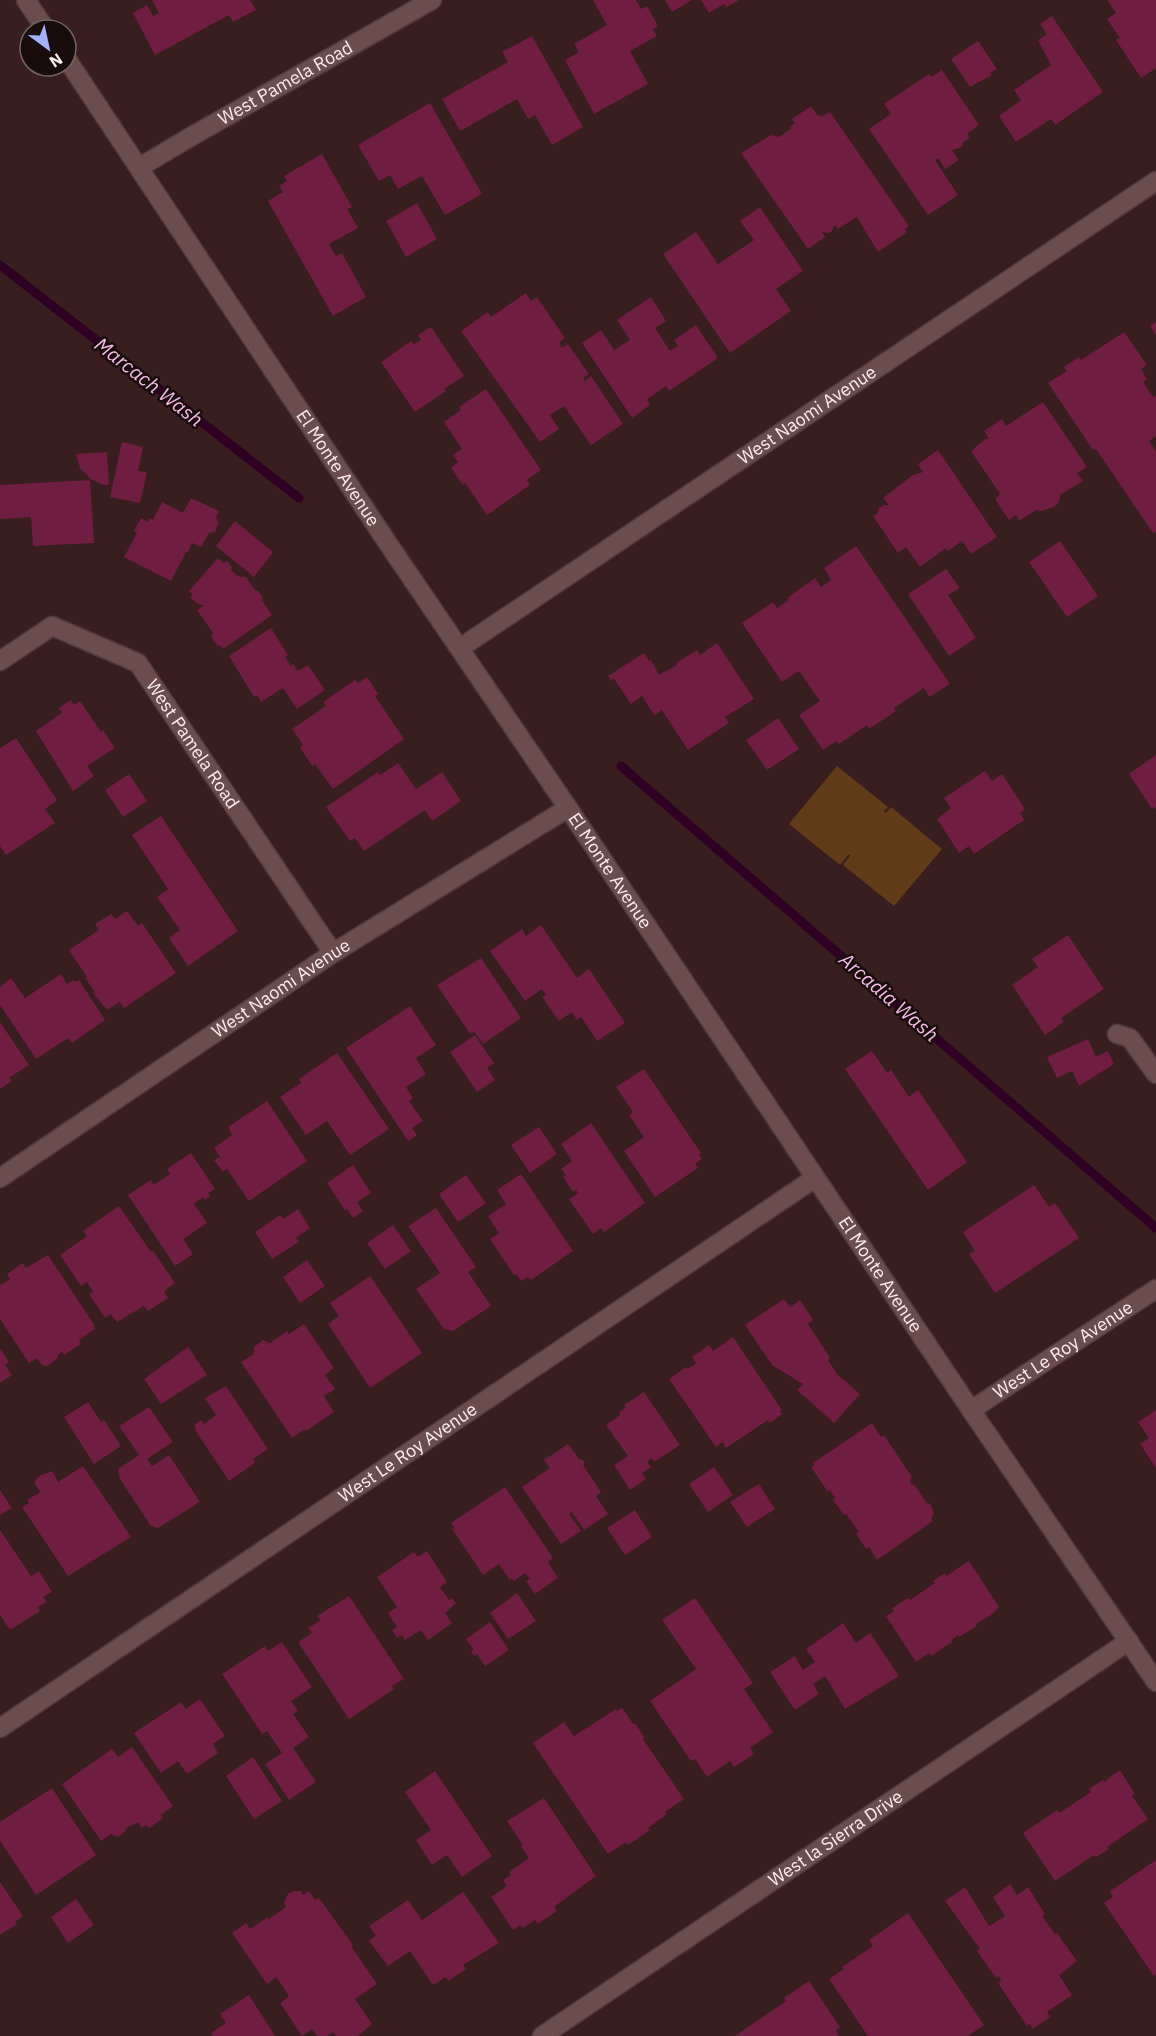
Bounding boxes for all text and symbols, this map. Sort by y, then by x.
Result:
north arrow [18,18,78,78]
street label: West Pamela Road [214,35,357,130]
text: N [46,49,66,72]
water label: Marcach Wash [89,331,209,433]
street label: West Naomi Avenue [733,360,881,469]
street label: El Monte Avenue [291,405,385,531]
street label: West Pamela Road [141,675,245,813]
street label: El Monte Avenue [563,808,658,933]
street label: West Naomi Avenue [207,933,354,1043]
water label: Arcadia Wash [833,945,945,1047]
street label: El Monte Avenue [834,1212,928,1337]
street label: West Le Roy Avenue [988,1295,1137,1403]
street label: West Le Roy Avenue [334,1397,481,1507]
street label: West la Sierra Drive [764,1784,907,1891]

